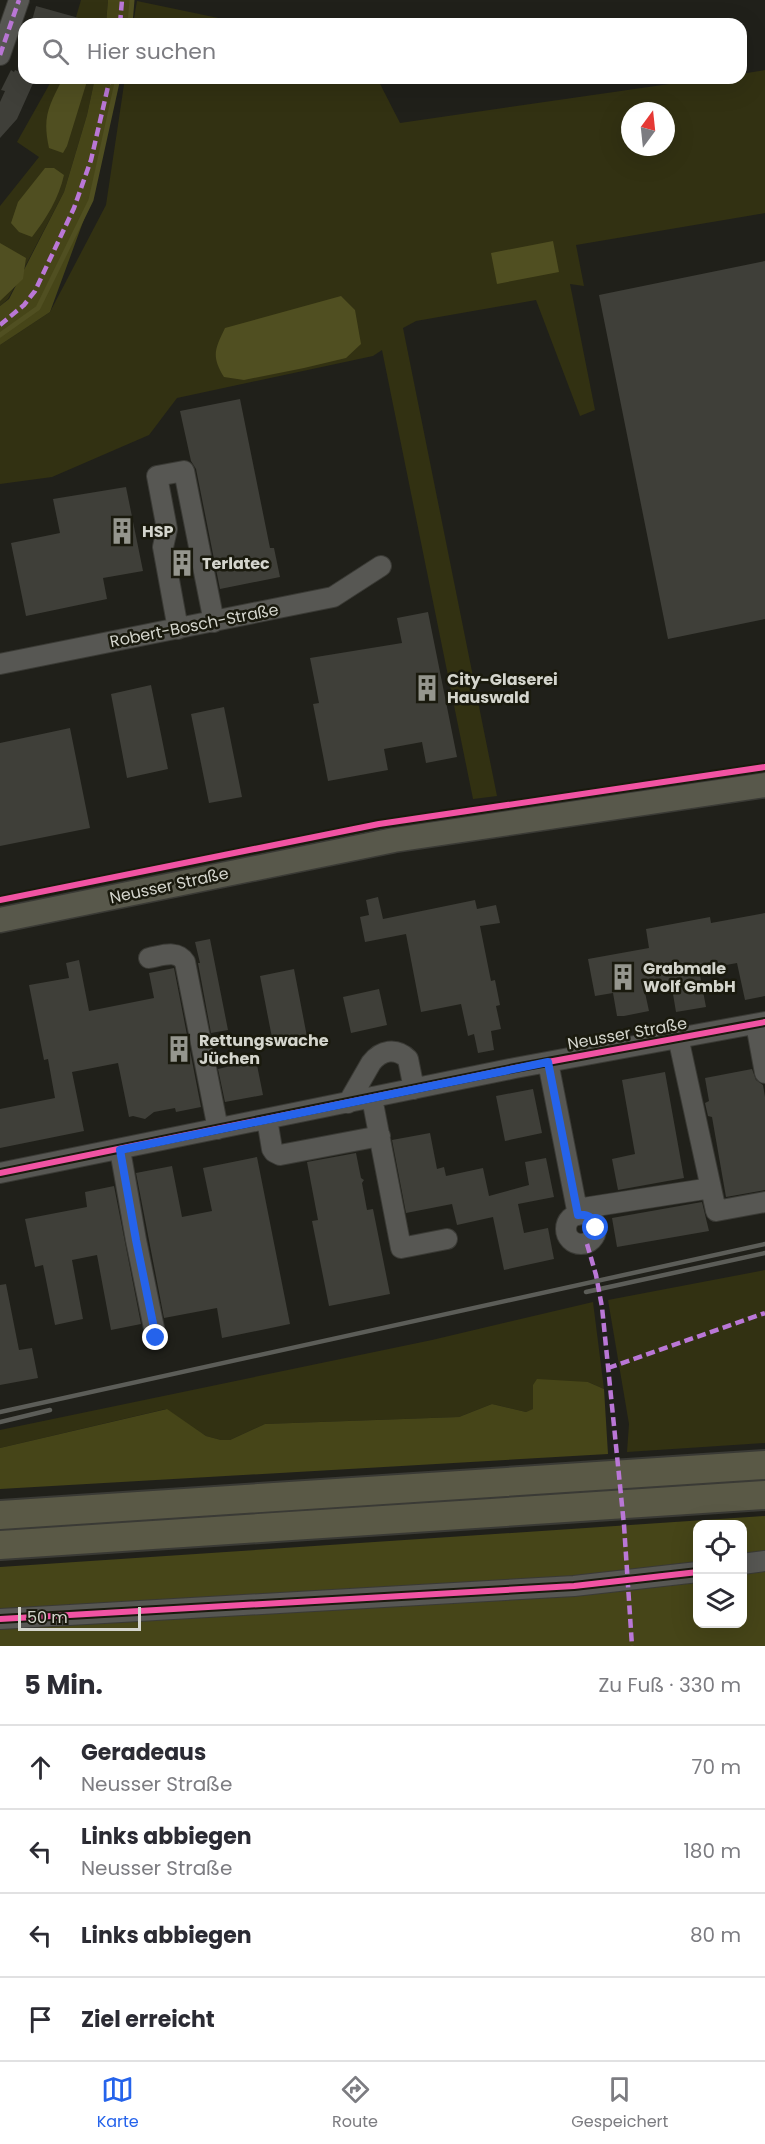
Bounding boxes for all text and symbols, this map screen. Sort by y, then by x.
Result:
search box [18,18,747,84]
icon: search [39,35,72,68]
text: Hier suchen [87,36,216,67]
north arrow [621,102,675,156]
building icon: HSP [107,516,137,546]
place label: HSP [142,520,174,543]
building icon: Terlatec [167,548,197,578]
place label: Terlatec [202,552,270,575]
street label: Robert-Bosch-Straße [108,598,280,653]
place label: City-Glaserei Hauswald [447,668,558,709]
building icon: City-Glaserei Hauswald [412,673,442,703]
street label: Neusser Straße [107,862,231,909]
place label: Grabmale Wolf GmbH [643,957,736,998]
building icon: Grabmale Wolf GmbH [608,962,638,992]
street label: Neusser Straße [565,1012,689,1055]
place label: Rettungswache Jüchen [199,1029,329,1070]
building icon: Rettungswache Jüchen [164,1034,194,1064]
route start [582,1214,608,1240]
route end [142,1324,168,1350]
map controls [693,1520,747,1628]
button: locate [693,1520,747,1574]
button: layers [693,1574,747,1628]
scale bar [18,1604,141,1632]
text: 50 m [27,1606,68,1629]
text: 5 Min. [24,1667,103,1703]
text: Zu Fuß · 330 m [599,1671,741,1699]
text: Geradeaus [81,1737,206,1768]
icon: ahead [24,1751,57,1784]
text: 70 m [692,1753,741,1781]
text: Neusser Straße [81,1770,232,1798]
text: Links abbiegen [81,1821,252,1852]
icon: left [24,1835,57,1868]
text: 180 m [683,1837,741,1865]
text: Neusser Straße [81,1854,232,1882]
icon: left [24,1919,57,1952]
text: Links abbiegen [81,1920,252,1951]
text: 80 m [690,1921,741,1949]
icon: arrive [24,2003,57,2036]
text: Ziel erreicht [81,2004,215,2035]
tab: Karte [97,2073,139,2134]
tab: Route [332,2073,378,2134]
tab: Gespeichert [571,2073,668,2134]

